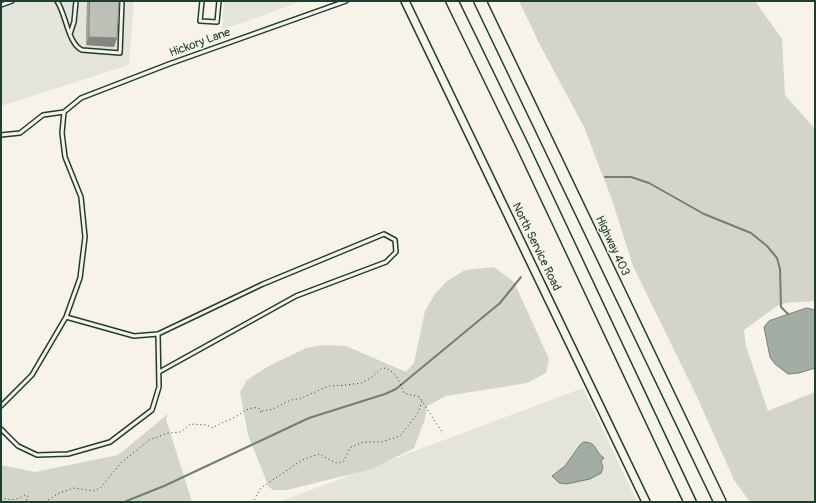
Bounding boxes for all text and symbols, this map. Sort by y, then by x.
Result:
street label: Hickory Lane [167,25,233,61]
street label: North Service Road [508,201,564,293]
street label: Highway 403 [592,214,632,278]

